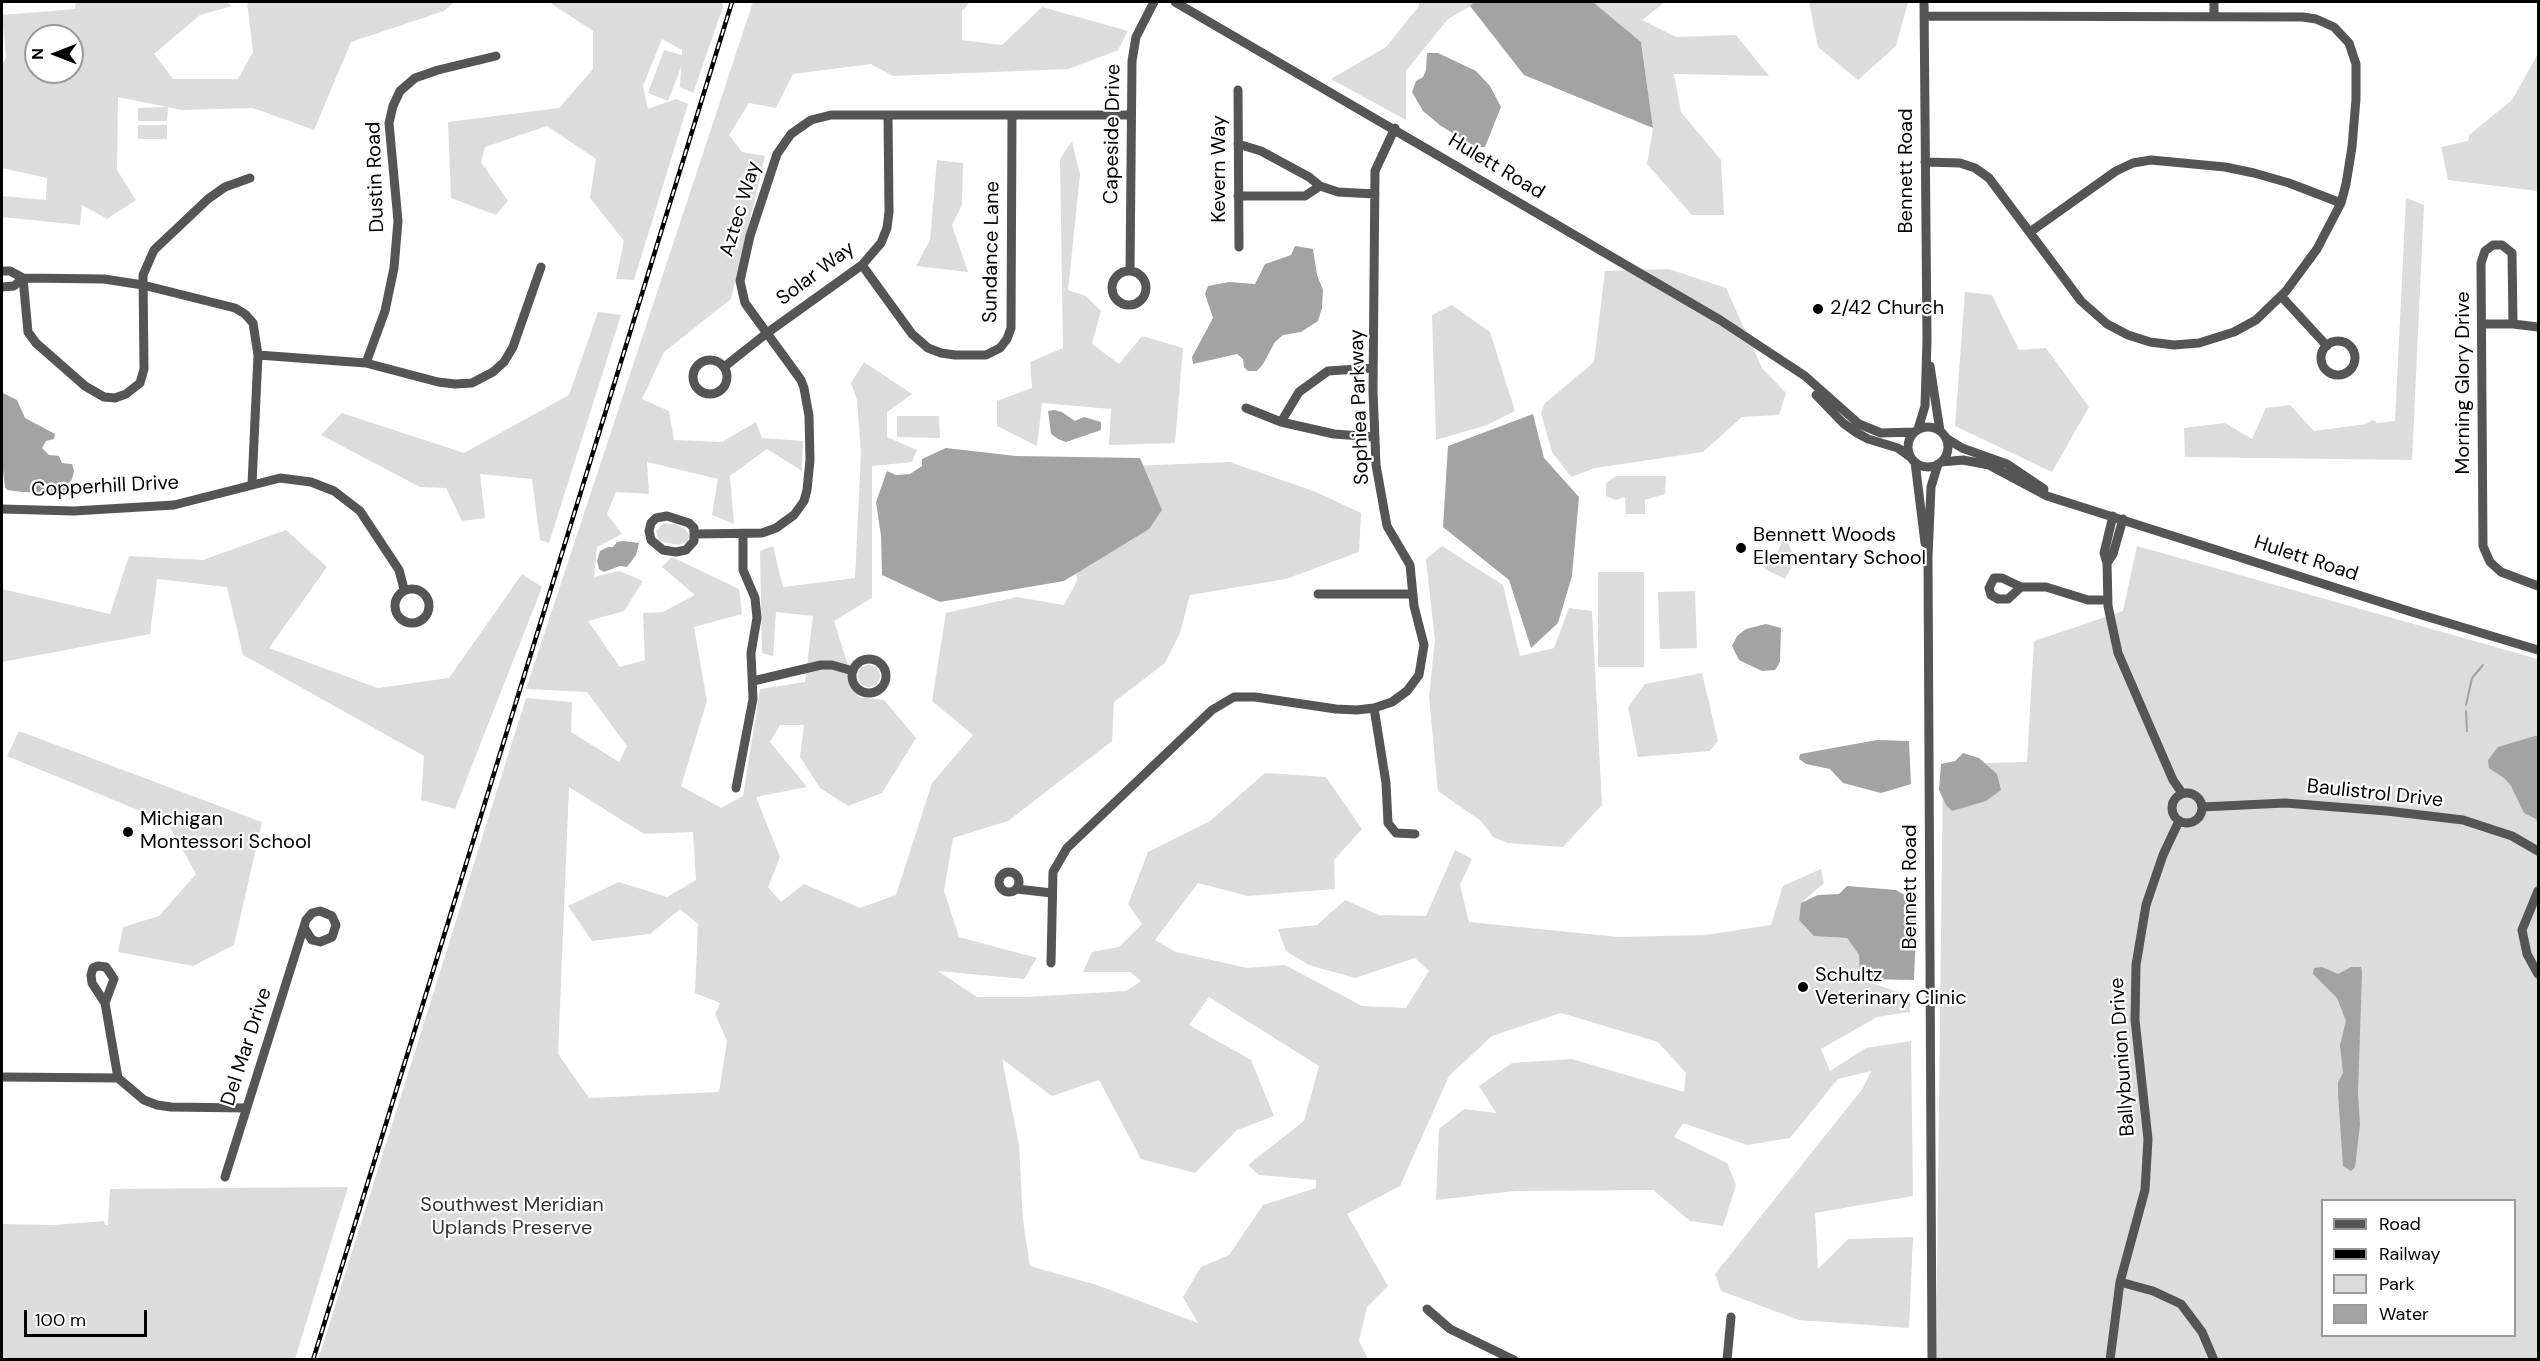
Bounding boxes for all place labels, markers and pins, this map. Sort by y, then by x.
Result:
place label: 2/42 Church [1830,297,1944,321]
marker: 2/42 Church [1811,302,1825,316]
place label: Bennett Woods Elementary School [1753,524,1926,571]
marker: Bennett Woods Elementary School [1734,541,1748,555]
place label: Michigan Montessori School [140,808,311,855]
marker: Michigan Montessori School [121,825,135,839]
place label: Schultz Veterinary Clinic [1815,964,1967,1011]
marker: Schultz Veterinary Clinic [1796,980,1810,994]

